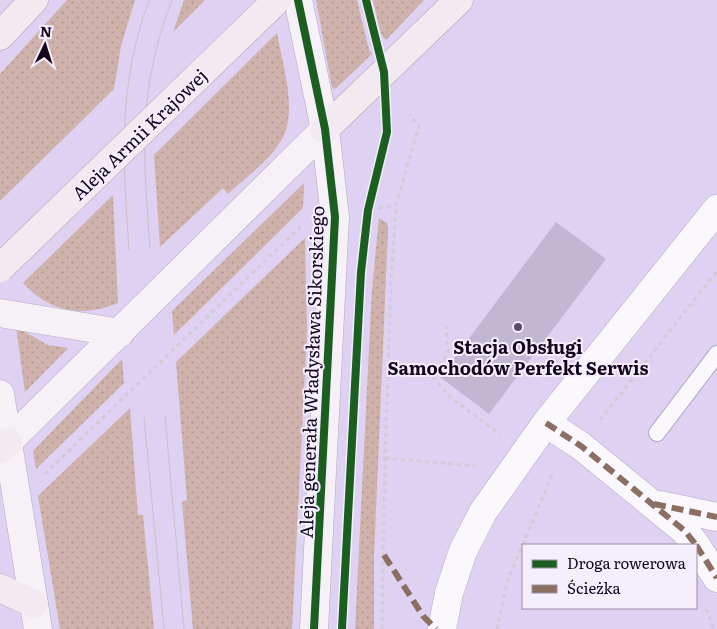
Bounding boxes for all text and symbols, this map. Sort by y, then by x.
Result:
north arrow [20,20,70,70]
text: N [39,21,53,41]
street label: Aleja Armii Krajowej [65,62,213,206]
street label: Aleja generała Władysława Sikorskiego [292,205,330,539]
marker: Stacja Obsługi Samochodów Perfekt Serwis [512,321,524,333]
place label: Stacja Obsługi Samochodów Perfekt Serwis [388,333,648,381]
legend [522,544,697,609]
text: Droga rowerowa [567,551,687,574]
text: Ścieżka [567,576,622,599]

